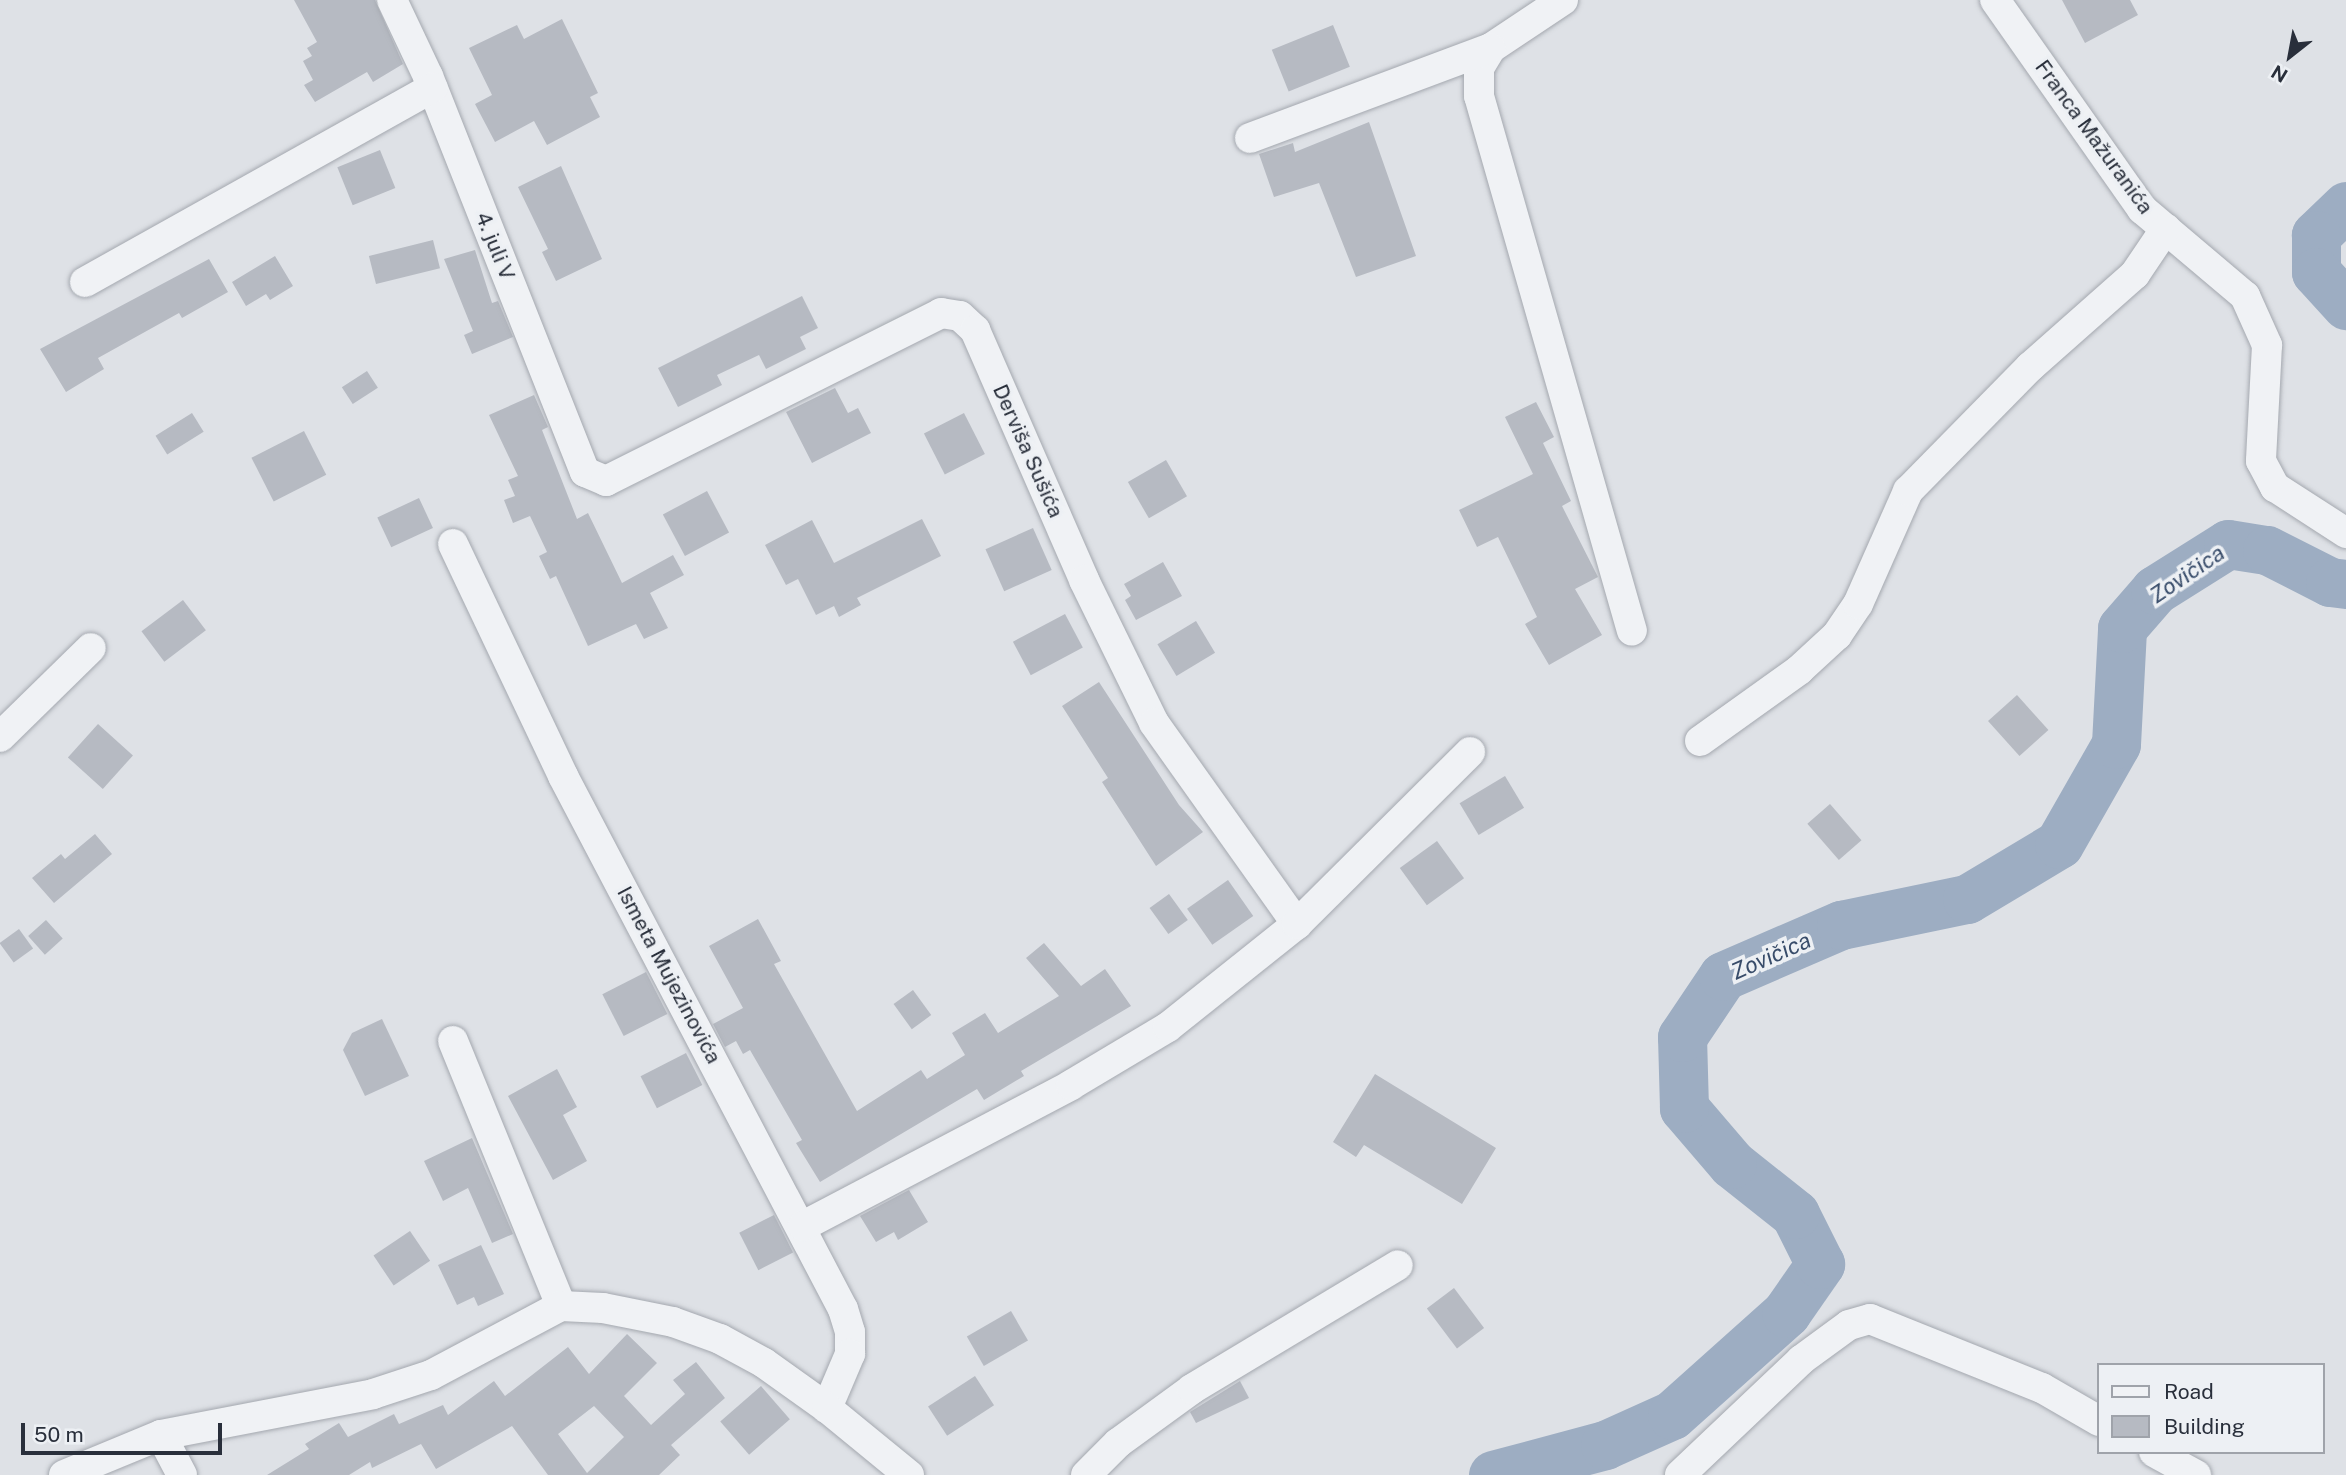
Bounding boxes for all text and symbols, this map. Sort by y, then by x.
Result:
north arrow [2255,21,2325,91]
street label: Franca Mažuranića [2030,55,2158,219]
text: N [2267,61,2291,87]
street label: 4. juli V [470,208,520,284]
street label: Derviša Sušića [987,381,1069,521]
water label: Zovičica [2144,539,2230,609]
street label: Ismeta Mujezinovića [612,882,726,1068]
water label: Zovičica [1727,926,1815,986]
legend [2098,1363,2325,1454]
text: Road [2164,1379,2214,1404]
scale bar [24,1408,226,1452]
text: Building [2164,1414,2245,1439]
text: 50 m [34,1422,84,1447]

